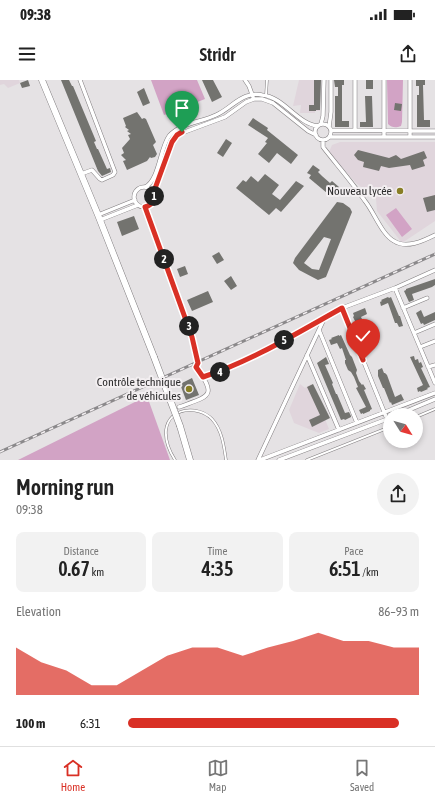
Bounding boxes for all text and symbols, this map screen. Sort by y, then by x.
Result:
text: 09:38 [20,6,51,23]
icon: menu [16,43,38,65]
icon: share [397,43,419,65]
text: Stridr [199,44,236,65]
pin [165,91,199,132]
icon: arrive [171,97,193,119]
place label: Nouveau lycée [327,184,392,198]
pin: 1 [144,186,164,206]
marker: Nouveau lycée [395,186,405,196]
text: 1 [151,190,157,202]
pin: 2 [154,249,174,269]
text: 2 [161,253,167,265]
pin: 3 [179,316,199,336]
pin [346,319,380,360]
text: 3 [186,320,192,332]
icon: check [352,325,374,347]
pin: 5 [274,330,294,350]
text: 5 [281,334,287,346]
pin: 4 [210,362,230,382]
text: 4 [217,366,223,378]
place label: Contrôle technique de véhicules [97,375,181,403]
marker: Contrôle technique de véhicules [184,384,194,394]
north arrow [383,408,423,448]
map controls [383,408,423,448]
button: share [377,473,419,515]
text: Morning run [16,474,114,500]
text: 09:38 [16,502,43,517]
text: Distance [64,545,99,557]
text: Time [207,545,228,557]
text: Pace [344,545,364,557]
text: 0.67 [58,557,90,580]
text: 4:35 [202,557,233,580]
text: 6:51 [329,557,361,580]
text: km [90,566,104,578]
text: /km [361,566,379,578]
text: Elevation [16,604,61,619]
text: 86–93 m [378,604,419,619]
text: 100 m [16,716,45,731]
text: 6:31 [80,716,101,731]
tab: Home [61,757,85,793]
tab: Map [207,757,229,793]
tab: Saved [350,757,374,793]

